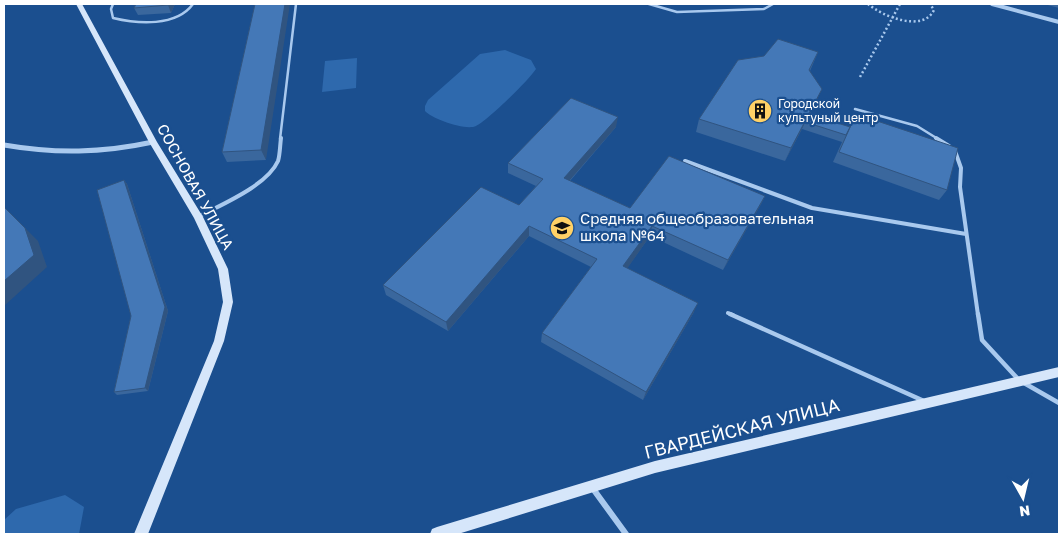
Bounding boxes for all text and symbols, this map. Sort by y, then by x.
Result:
place label: Городской культуный центр [778,96,878,125]
building icon: Городской культуный центр [747,98,773,124]
street label: СОСНОВАЯ УЛИЦА [154,120,238,253]
place label: Средняя общеобразовательная школа №64 [580,209,814,244]
school or university icon: Средняя общеобразовательная школа №64 [549,215,575,241]
street label: ГВАРДЕЙСКАЯ УЛИЦА [642,393,842,463]
north arrow [998,473,1048,523]
text: N [1018,502,1031,521]

